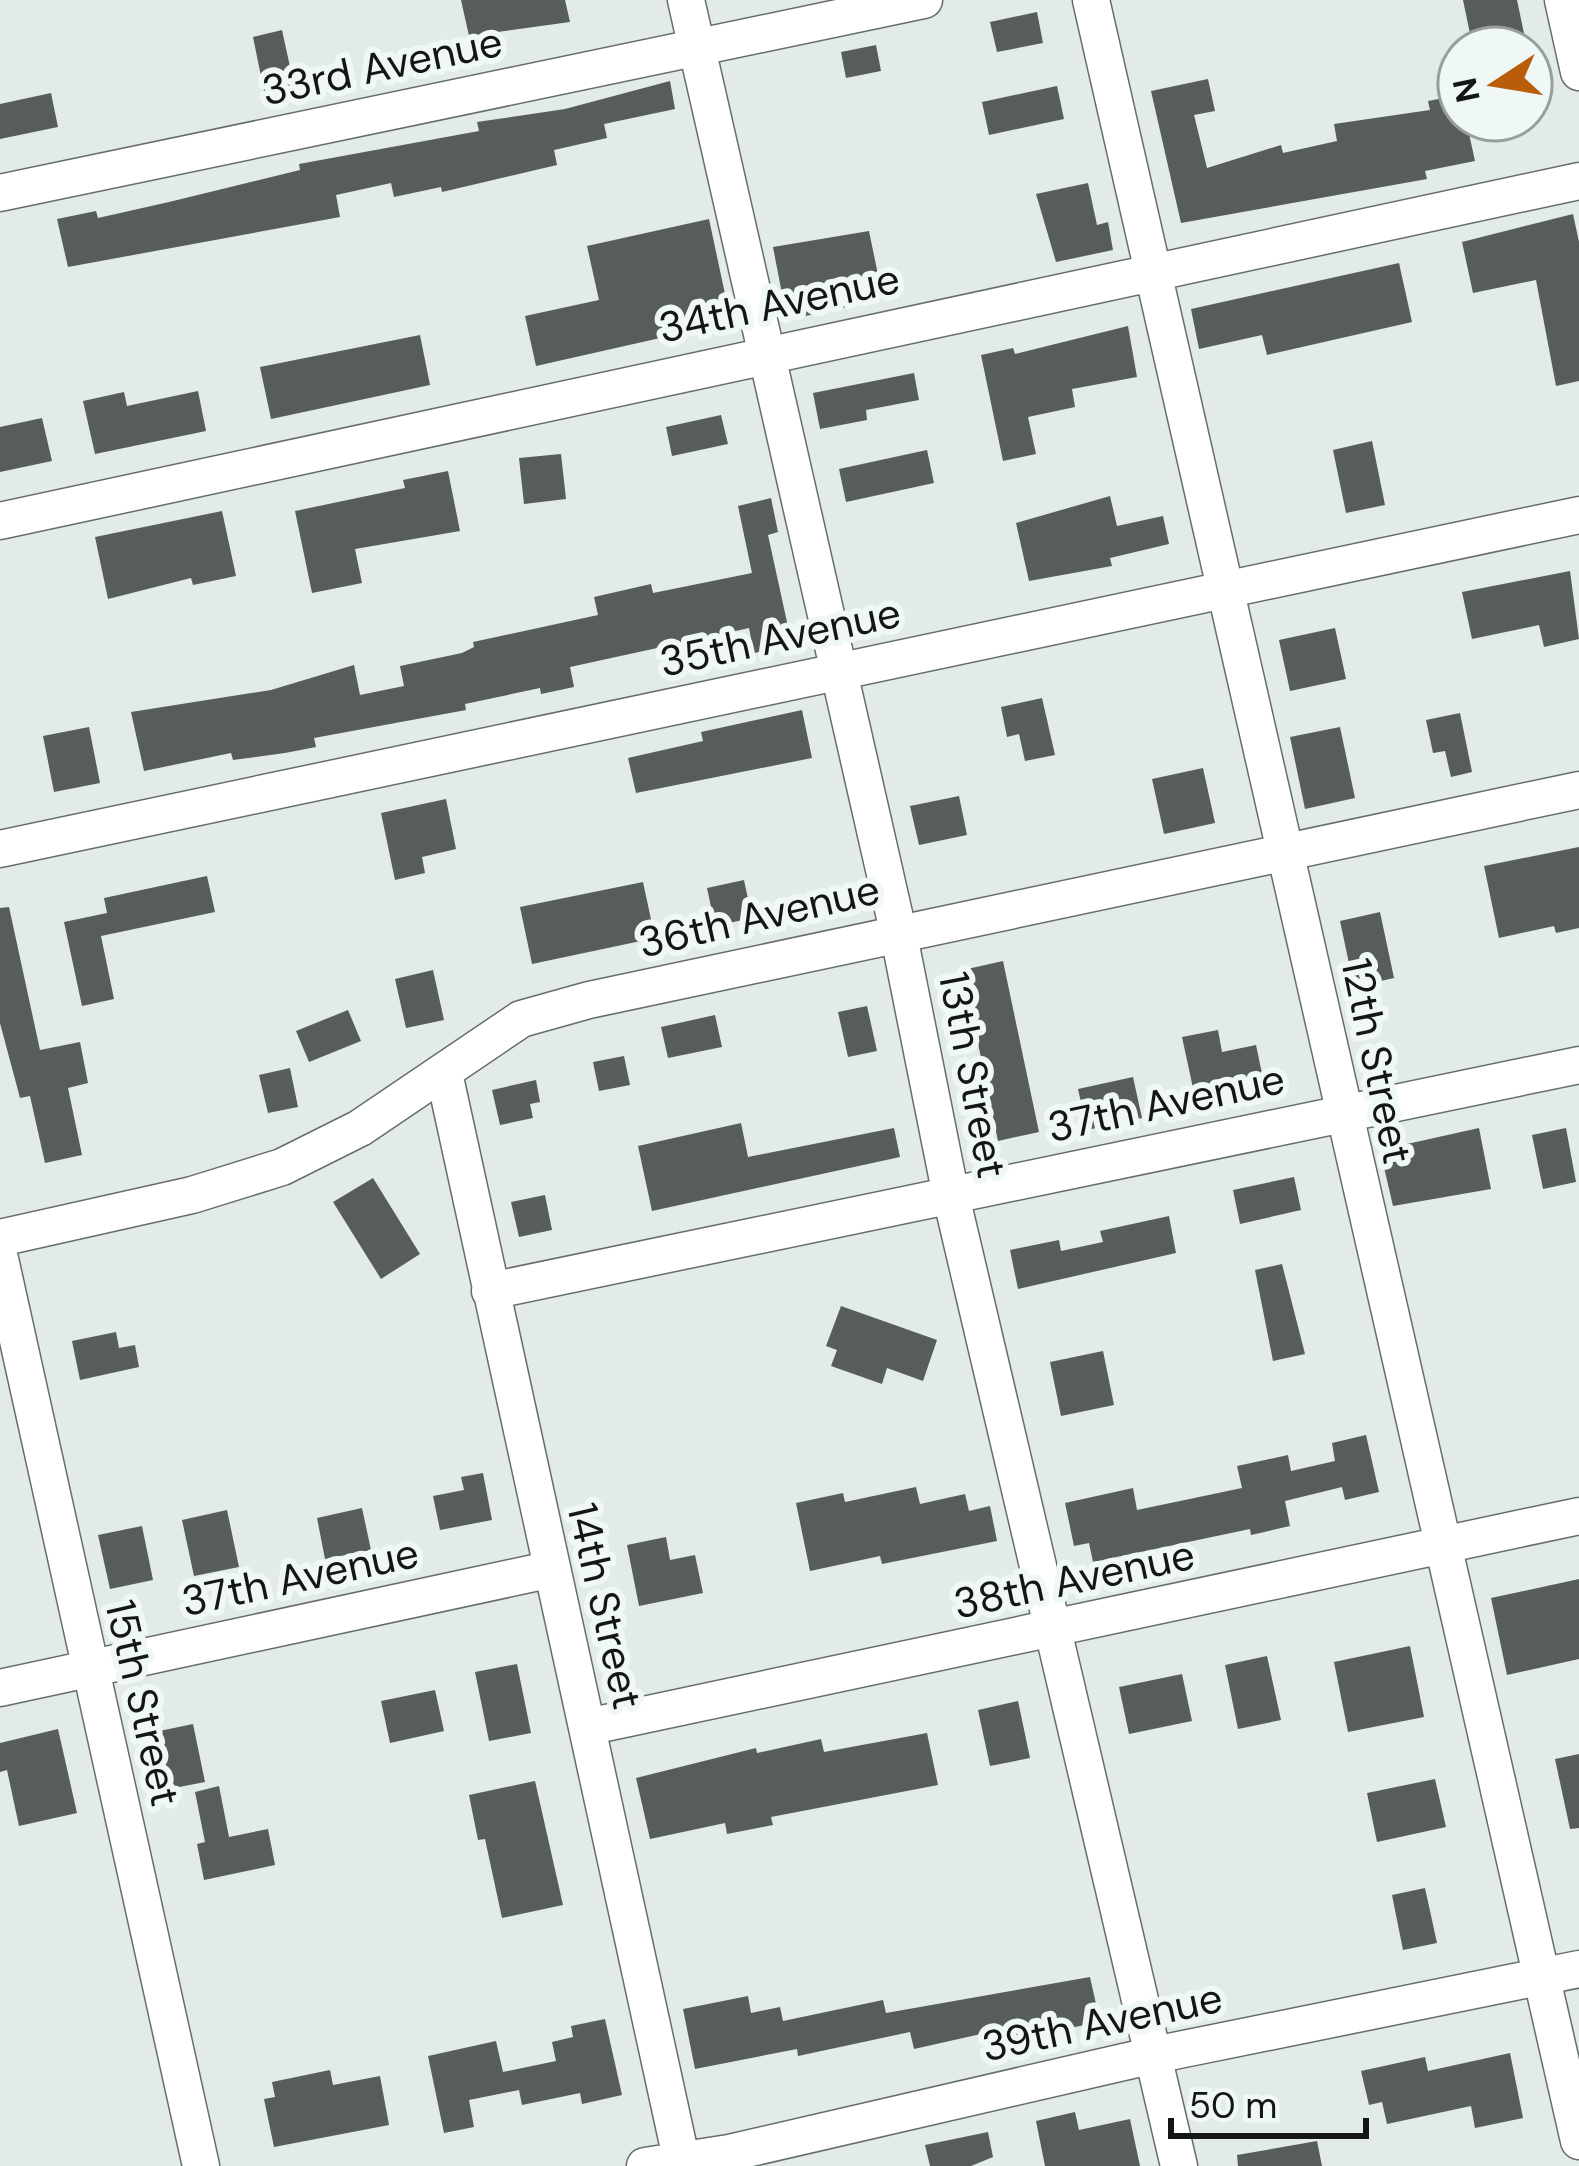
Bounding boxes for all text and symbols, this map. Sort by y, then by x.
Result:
street label: 33rd Avenue [257,14,507,118]
north arrow [1435,24,1555,144]
text: N [1443,74,1490,106]
street label: 34th Avenue [654,251,904,355]
street label: 35th Avenue [654,585,906,689]
street label: 36th Avenue [633,862,885,970]
street label: 12th Street [1328,953,1426,1169]
street label: 13th Street [926,967,1020,1183]
street label: 37th Avenue [1042,1051,1290,1155]
street label: 14th Street [555,1498,655,1714]
street label: 37th Avenue [176,1525,424,1629]
street label: 38th Avenue [949,1527,1199,1631]
street label: 15th Street [93,1595,193,1811]
street label: 39th Avenue [977,1970,1227,2074]
scale bar [1171,2064,1366,2138]
text: 50 m [1189,2082,1277,2129]

